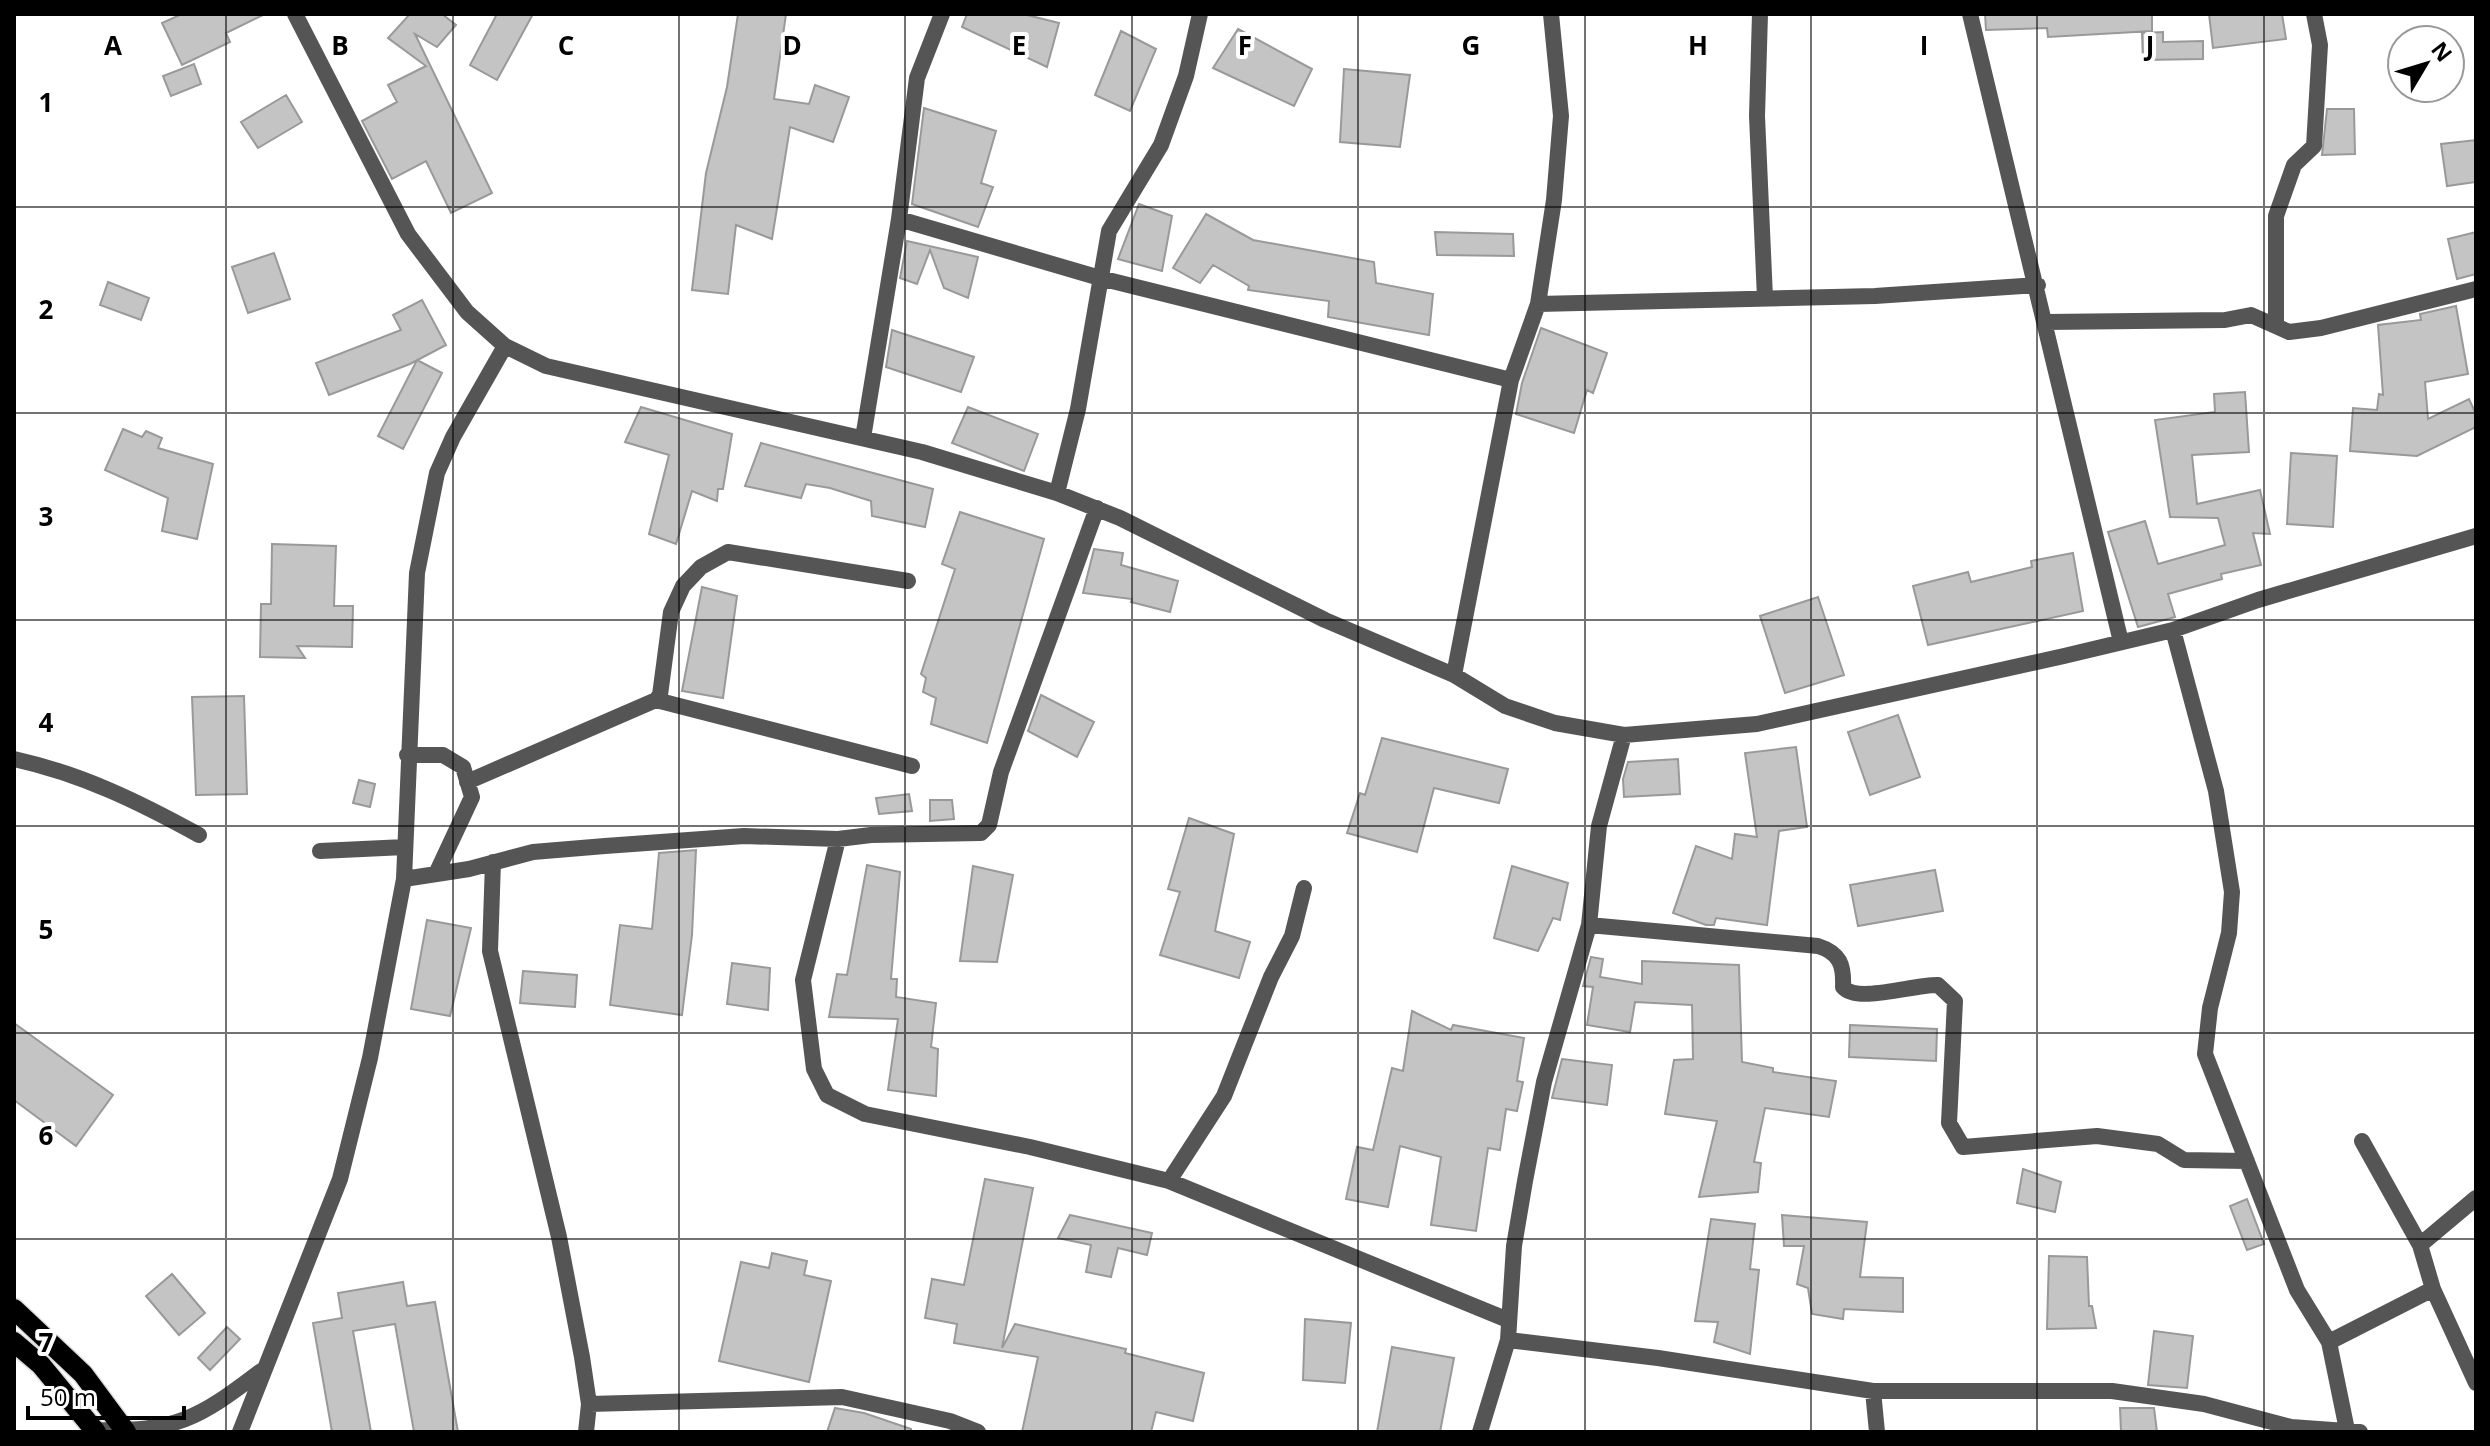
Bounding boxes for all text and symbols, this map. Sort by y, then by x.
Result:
north arrow [2386,24,2466,104]
text: A [104,27,122,63]
text: B [331,27,349,63]
text: C [558,27,574,63]
text: D [782,27,802,63]
text: E [1012,27,1026,63]
text: F [1238,27,1252,63]
text: G [1462,27,1480,63]
text: H [1688,27,1708,63]
text: I [1920,27,1928,63]
text: J [2144,27,2154,63]
text: N [2425,35,2460,67]
text: 1 [39,84,53,120]
text: 2 [39,291,54,327]
text: 3 [39,498,53,534]
text: 4 [39,704,54,740]
text: 5 [39,911,53,947]
text: 6 [39,1117,54,1153]
text: 7 [39,1324,54,1360]
scale bar [28,1370,184,1420]
text: 50 m [40,1380,96,1413]

